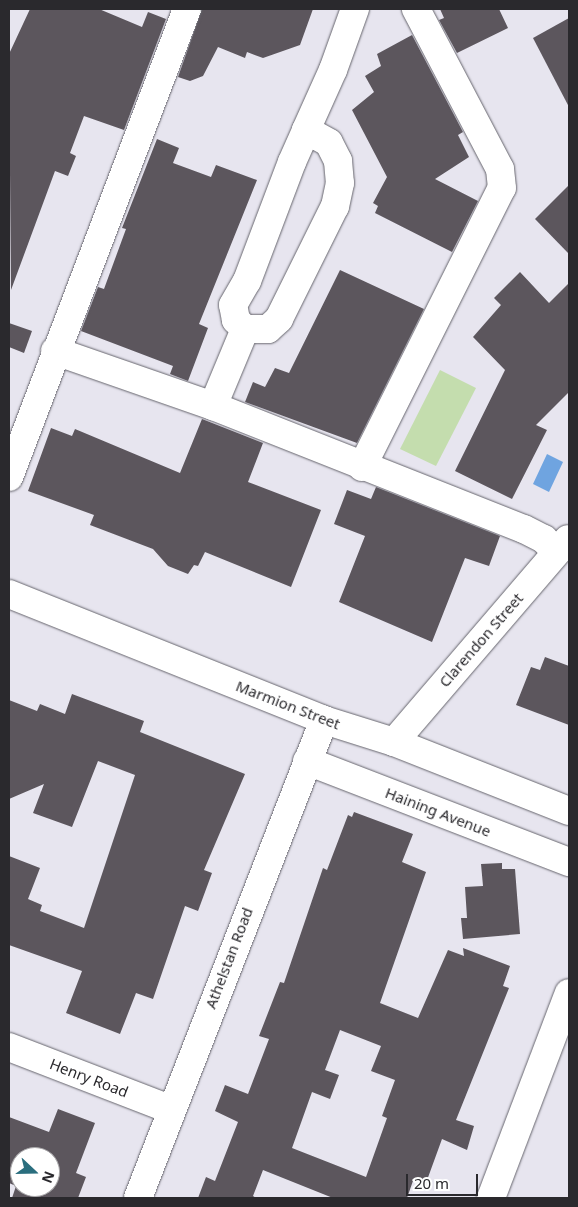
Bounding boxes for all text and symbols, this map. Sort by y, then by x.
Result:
street label: Clarendon Street [435,589,527,691]
street label: Marmion Street [233,677,343,733]
street label: Haining Avenue [383,784,493,840]
street label: Athelstan Road [201,905,257,1011]
street label: Henry Road [47,1055,131,1101]
north arrow [10,1147,60,1197]
scale bar [408,1164,480,1196]
text: N [38,1168,59,1186]
text: 20 m [414,1173,449,1193]

